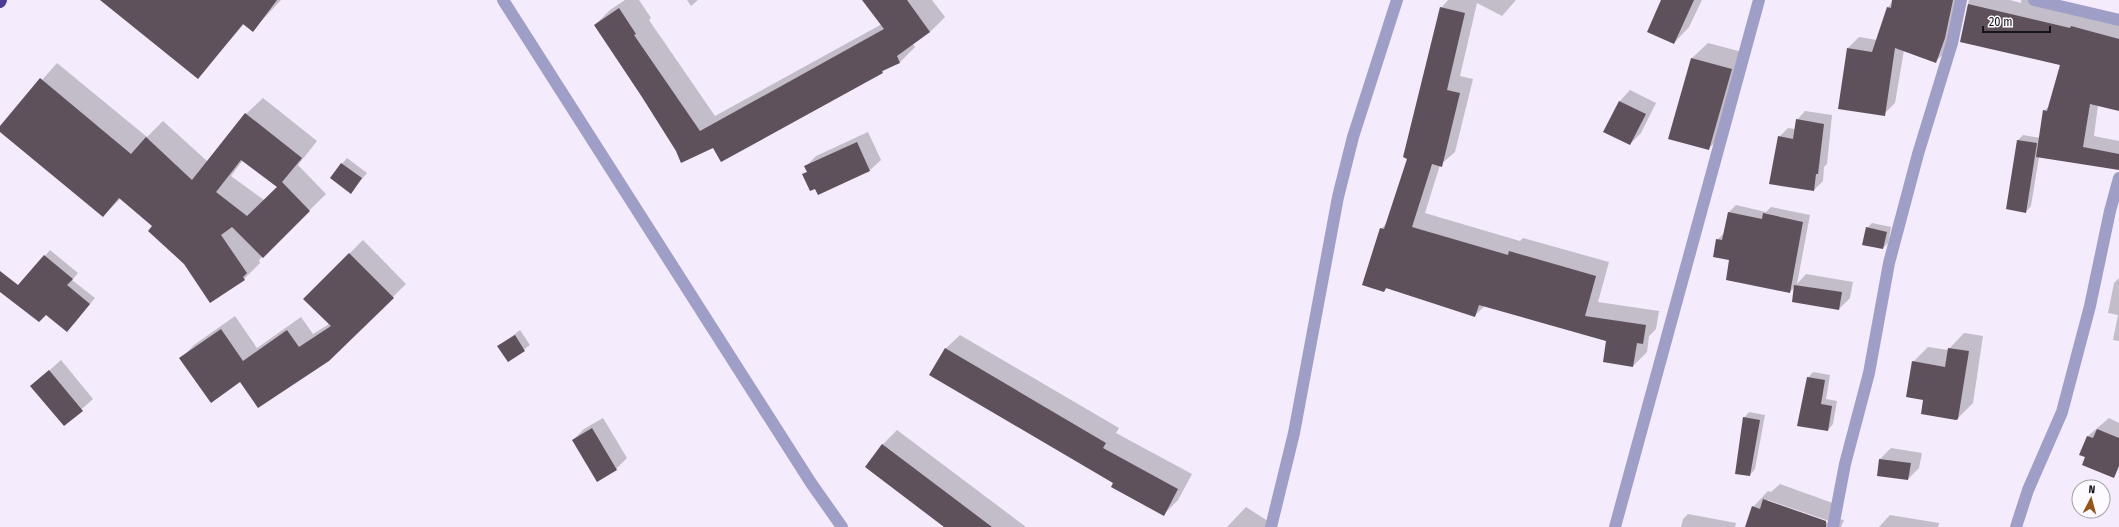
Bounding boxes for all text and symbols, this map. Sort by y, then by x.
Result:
scale bar [1983,8,2050,34]
text: 20 m [1989,15,2013,29]
north arrow [2071,479,2111,519]
text: N [2088,483,2096,496]

